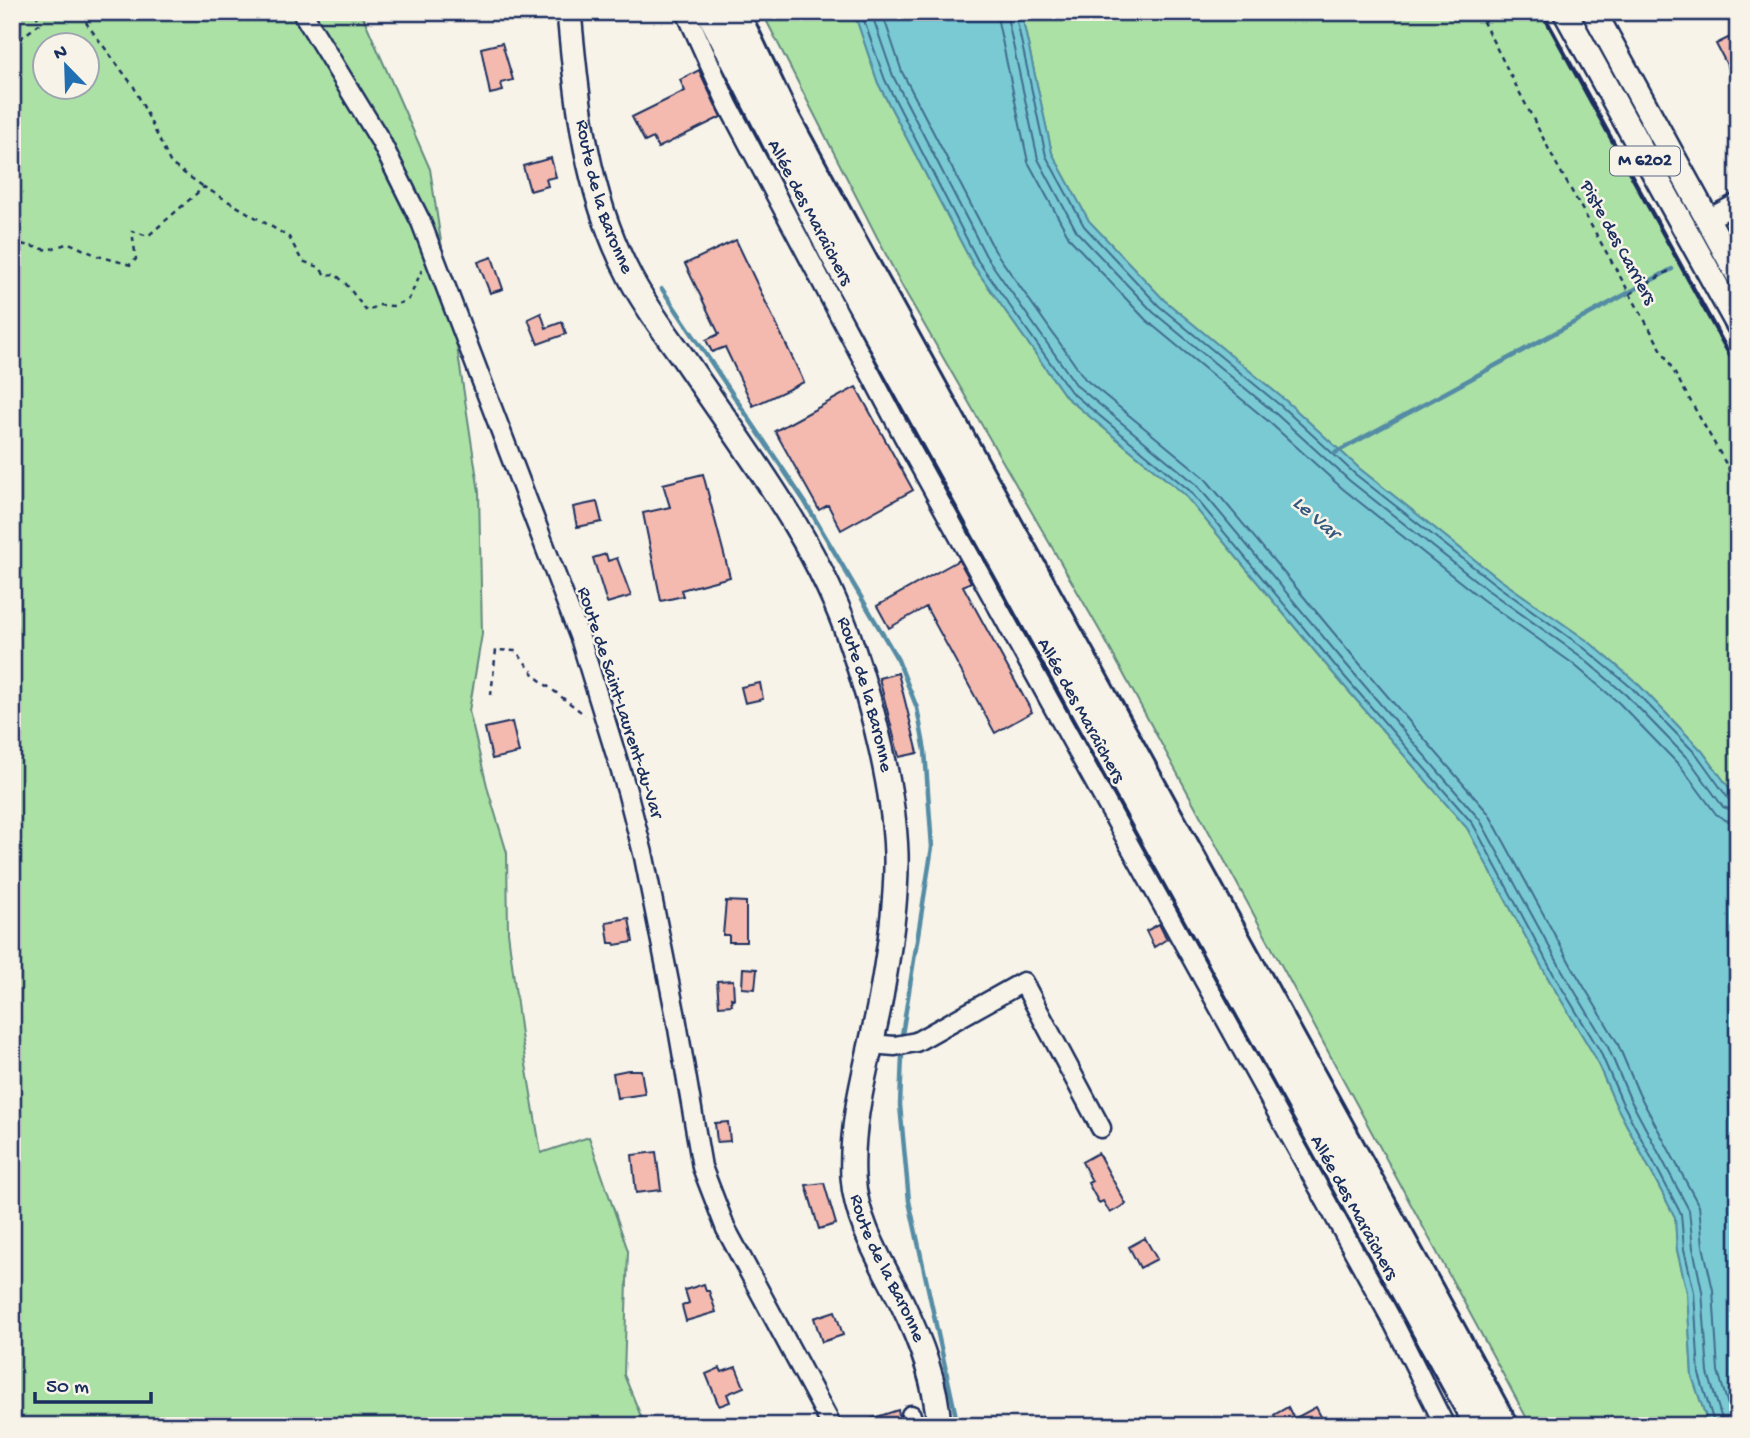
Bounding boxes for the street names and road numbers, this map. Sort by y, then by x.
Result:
street label: Route de la Baronne [570,118,638,278]
street label: Allée des Maraîchers [761,136,858,291]
road number: M 6202 [1610,146,1680,176]
street label: Piste des Carriers [1573,176,1661,310]
street label: Route de Saint-Laurent-du-Var [571,584,668,824]
street label: Route de la Baronne [831,614,897,774]
street label: Allée des Maraîchers [1031,635,1130,788]
street label: Allée des Maraîchers [1304,1132,1403,1285]
street label: Route de la Baronne [844,1192,930,1346]

